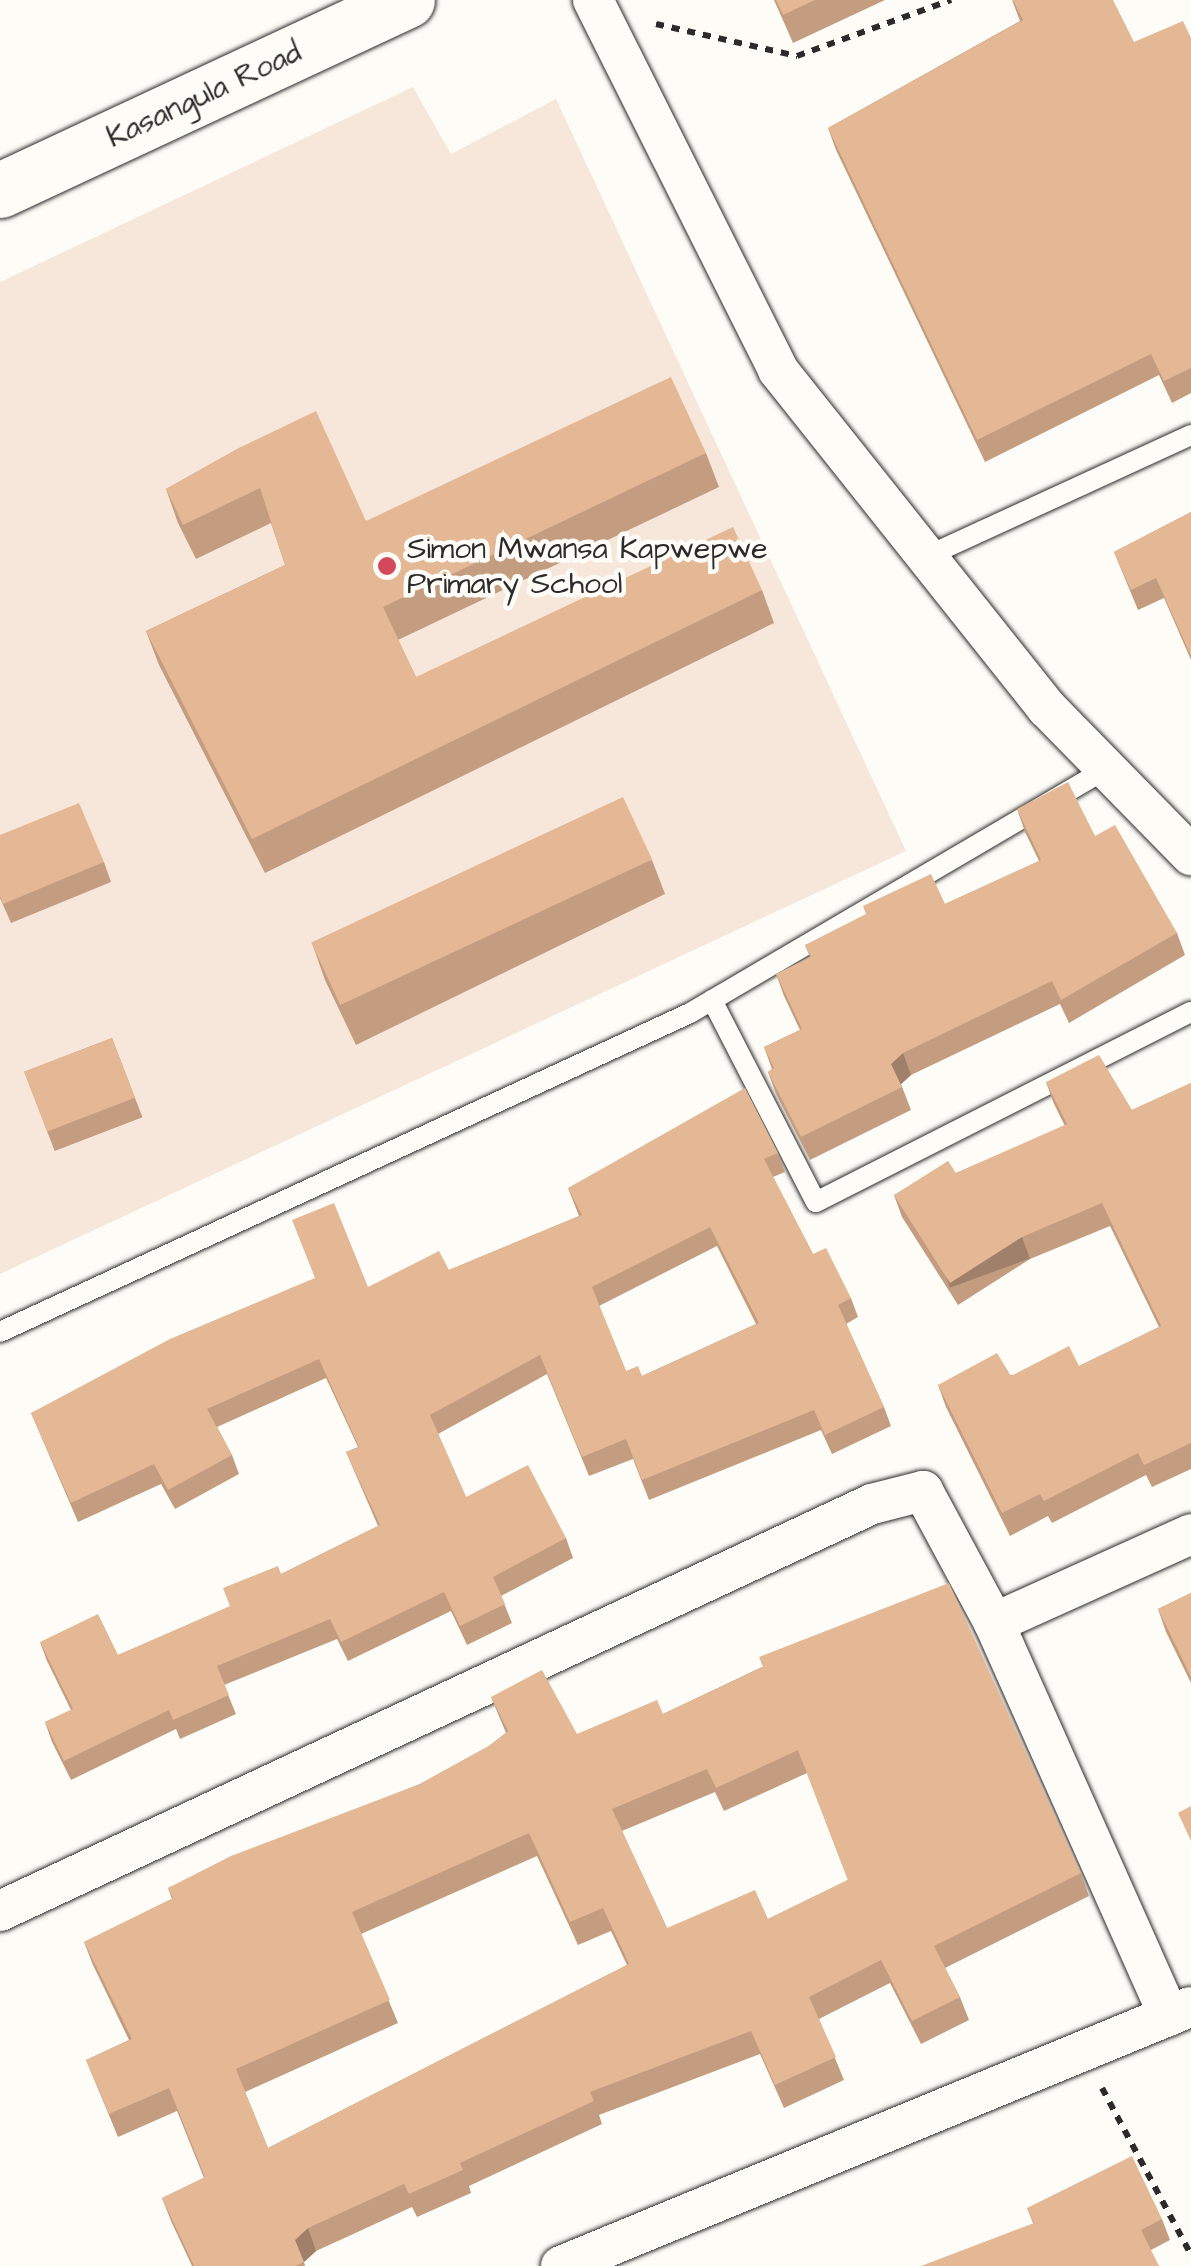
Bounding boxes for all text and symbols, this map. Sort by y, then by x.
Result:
street label: Kasangula Road [101,34,307,156]
place label: Simon Mwansa Kapwepwe Primary School [407,531,768,602]
marker: Simon Mwansa Kapwepwe Primary School [376,555,398,577]

